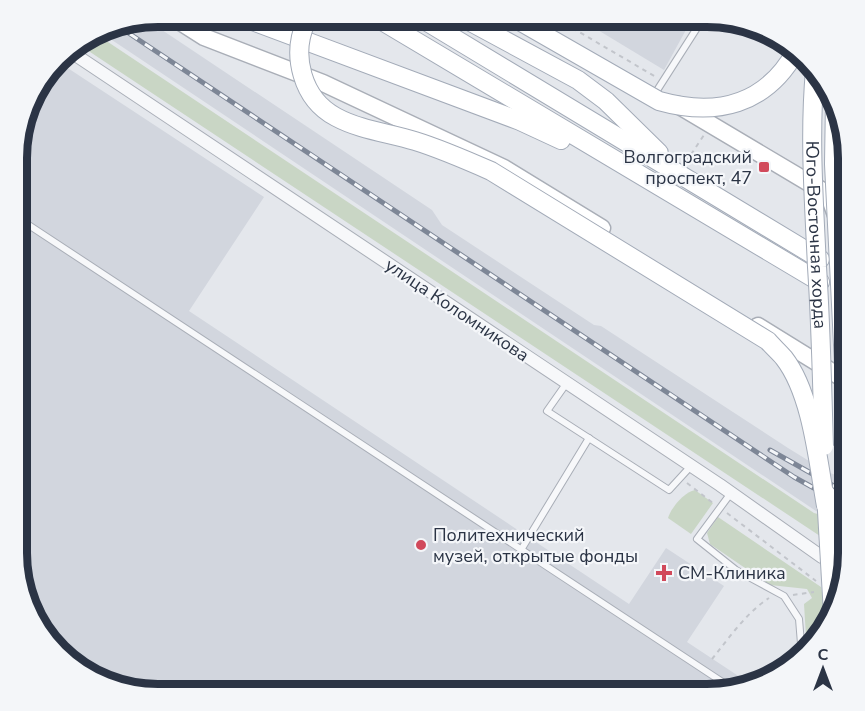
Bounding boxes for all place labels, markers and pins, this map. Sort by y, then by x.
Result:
place label: Волгоградский проспект, 47 [624,145,752,190]
marker: Волгоградский проспект, 47 [757,160,771,174]
place label: Политехнический музей, открытые фонды [433,523,638,568]
marker: Политехнический музей, открытые фонды [414,538,428,552]
place label: СМ-Клиника [678,561,786,585]
marker: СМ-Клиника [655,564,673,582]

